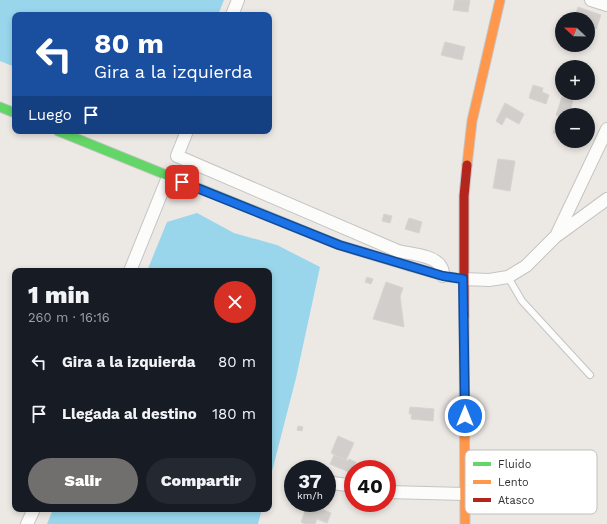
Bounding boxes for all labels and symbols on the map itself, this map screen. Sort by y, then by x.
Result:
north arrow [555,12,595,52]
pin [165,165,199,199]
position arrow [444,395,486,437]
legend [465,450,597,514]
text: Fluido [498,458,531,471]
speed limit sign: 40 [344,460,396,512]
text: Lento [498,476,529,489]
text: Atasco [498,494,534,507]

